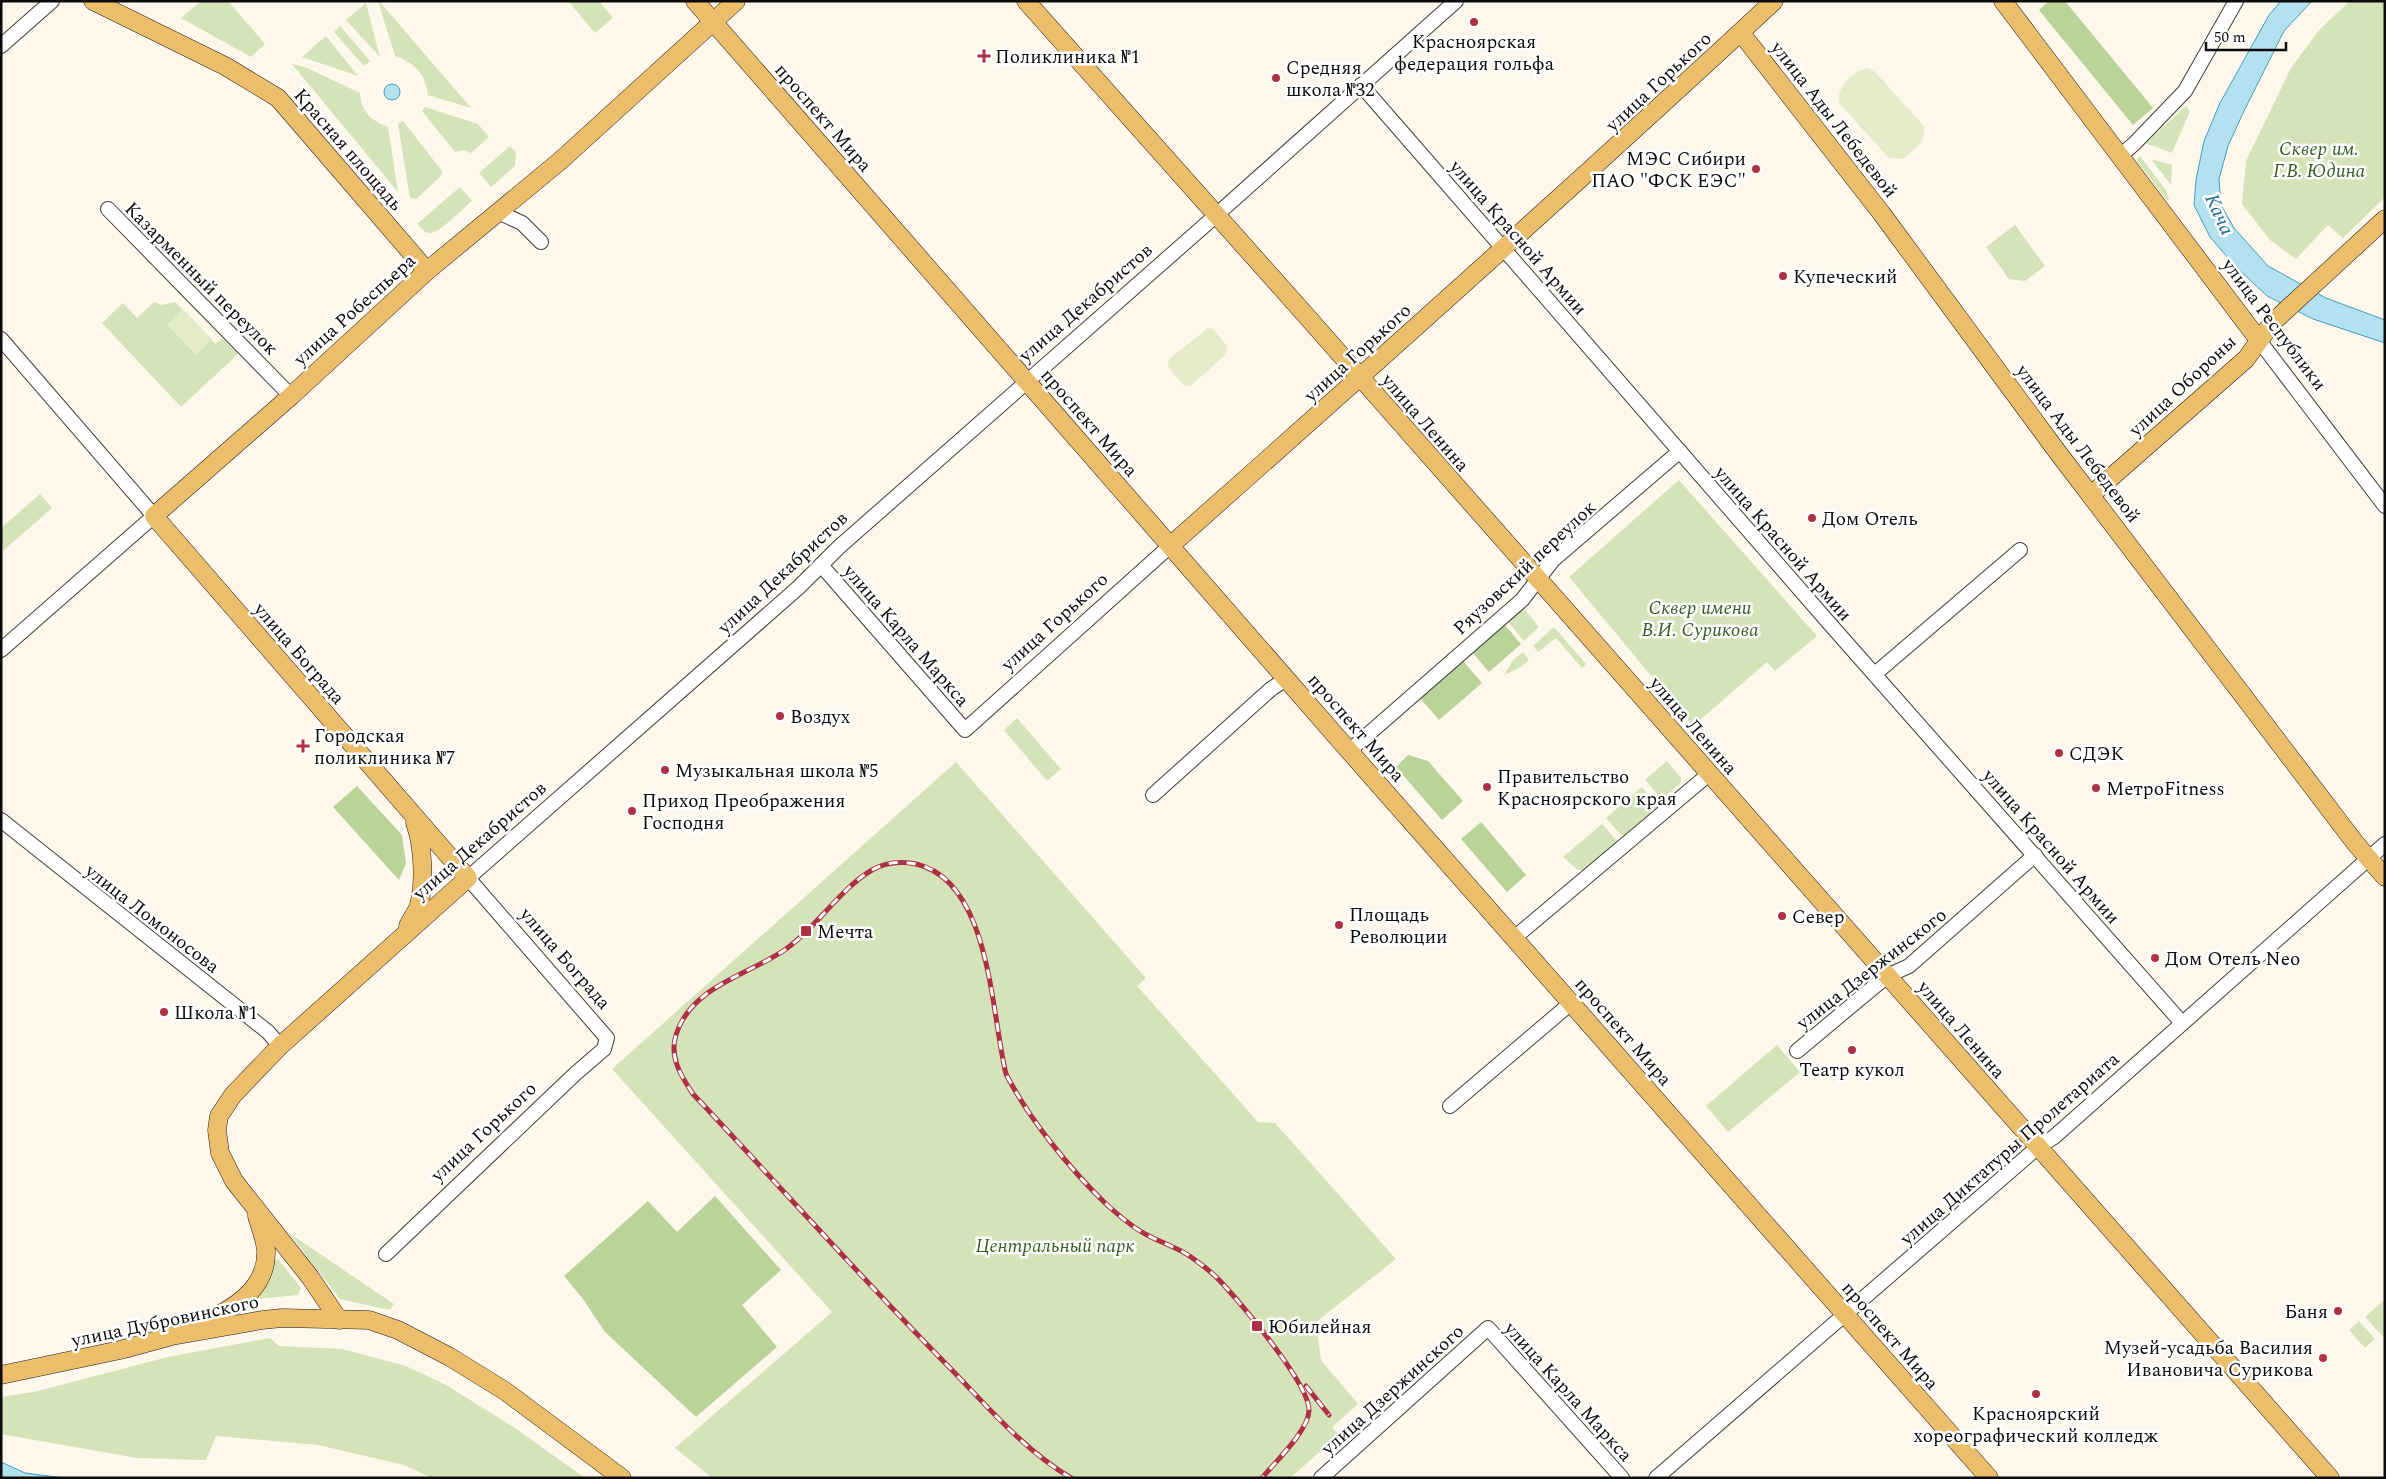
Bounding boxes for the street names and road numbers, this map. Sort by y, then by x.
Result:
street label: улица Горького [1599,25,1719,140]
street label: улица Ады Лебедевой [1763,34,1904,205]
street label: проспект Мира [767,57,879,179]
street label: Красная площадь [286,82,410,218]
street label: улица Красной Армии [1441,153,1594,322]
street label: Казарменный переулок [117,195,285,363]
street label: улица Декабристов [1012,237,1159,370]
street label: улица Робеспьера [287,247,423,374]
street label: улица Республики [2214,252,2333,397]
street label: улица Горького [1297,297,1418,410]
street label: улица Обороны [2122,328,2243,445]
street label: улица Ады Лебедевой [2008,358,2147,529]
street label: проспект Мира [1033,362,1145,484]
street label: улица Ленина [1373,367,1476,479]
street label: улица Красной Армии [1706,459,1859,628]
street label: Ряузовский переулок [1447,494,1603,642]
street label: улица Декабристов [711,505,855,642]
street label: улица Карла Маркса [835,558,976,714]
street label: улица Горького [994,566,1115,679]
street label: улица Бограда [246,596,352,712]
street label: проспект Мира [1300,667,1412,789]
street label: улица Ленина [1641,670,1744,782]
street label: улица Красной Армии [1974,762,2127,931]
street label: улица Декабристов [406,775,553,908]
street label: улица Ломоносова [78,857,226,981]
street label: улица Бограда [512,901,618,1017]
street label: улица Дзержинского [1790,901,1953,1038]
street label: проспект Мира [1567,971,1679,1093]
street label: улица Ленина [1909,974,2012,1086]
street label: улица Диктатуры Пролетариата [1893,1045,2127,1253]
street label: улица Горького [424,1075,544,1190]
street label: проспект Мира [1834,1275,1946,1397]
street label: улица Дубровинского [68,1287,262,1356]
street label: улица Карла Маркса [1496,1315,1639,1469]
street label: улица Дзержинского [1314,1318,1471,1463]

